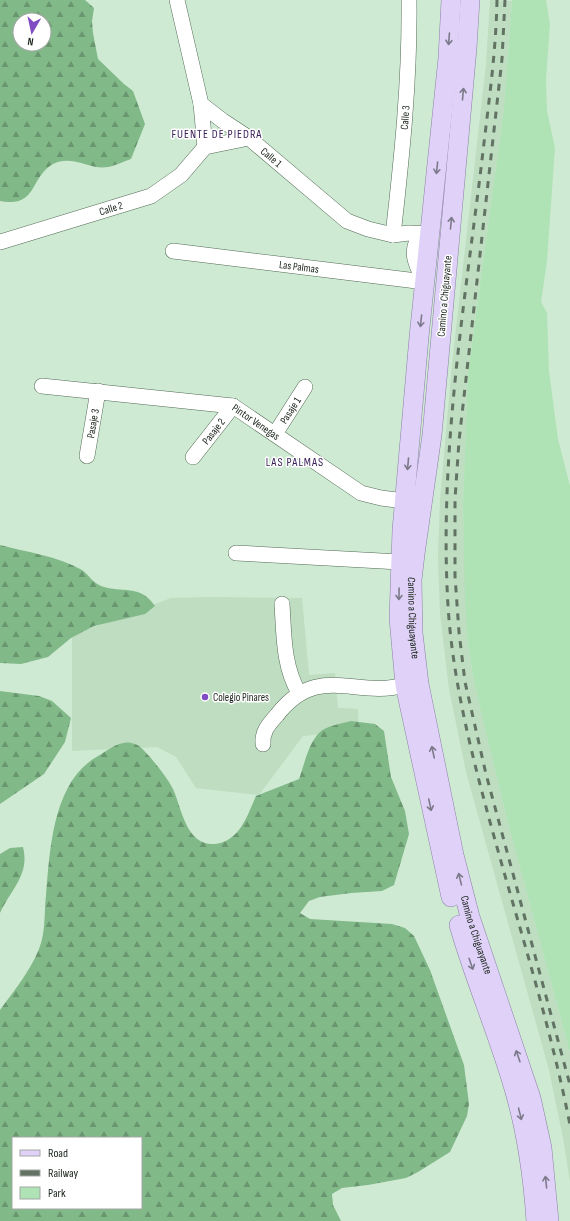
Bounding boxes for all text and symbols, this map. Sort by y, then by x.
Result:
north arrow [12,12,52,52]
one-way arrow [446,32,453,45]
text: N [26,34,34,48]
one-way arrow [459,88,467,101]
street label: Calle 3 [398,105,413,130]
district label: FUENTE DE PIEDRA [171,127,263,142]
street label: Calle 1 [258,145,284,170]
one-way arrow [433,161,440,174]
street label: Calle 2 [98,199,125,218]
one-way arrow [447,217,455,230]
street label: Camino a Chiguayante [434,255,455,337]
street label: Las Palmas [278,258,320,276]
one-way arrow [417,314,425,327]
street label: Pasaje 1 [277,395,304,426]
street label: Pintor Venegas [229,401,282,443]
street label: Pasaje 3 [84,407,102,439]
street label: Pasaje 2 [200,415,228,447]
district label: LAS PALMAS [266,455,324,470]
one-way arrow [404,457,411,470]
street label: Camino a Chiguayante [405,576,422,659]
one-way arrow [395,587,403,600]
place label: Colegio Pinares [213,691,269,704]
marker: Colegio Pinares [200,692,210,702]
one-way arrow [429,746,437,759]
one-way arrow [426,798,434,811]
one-way arrow [455,873,463,886]
street label: Camino a Chiguayante [458,894,495,976]
one-way arrow [468,957,475,970]
one-way arrow [513,1050,521,1062]
one-way arrow [517,1107,525,1120]
legend [12,1137,142,1209]
text: Road [48,1146,68,1161]
text: Railway [48,1166,79,1181]
one-way arrow [543,1176,550,1189]
text: Park [48,1186,66,1201]

